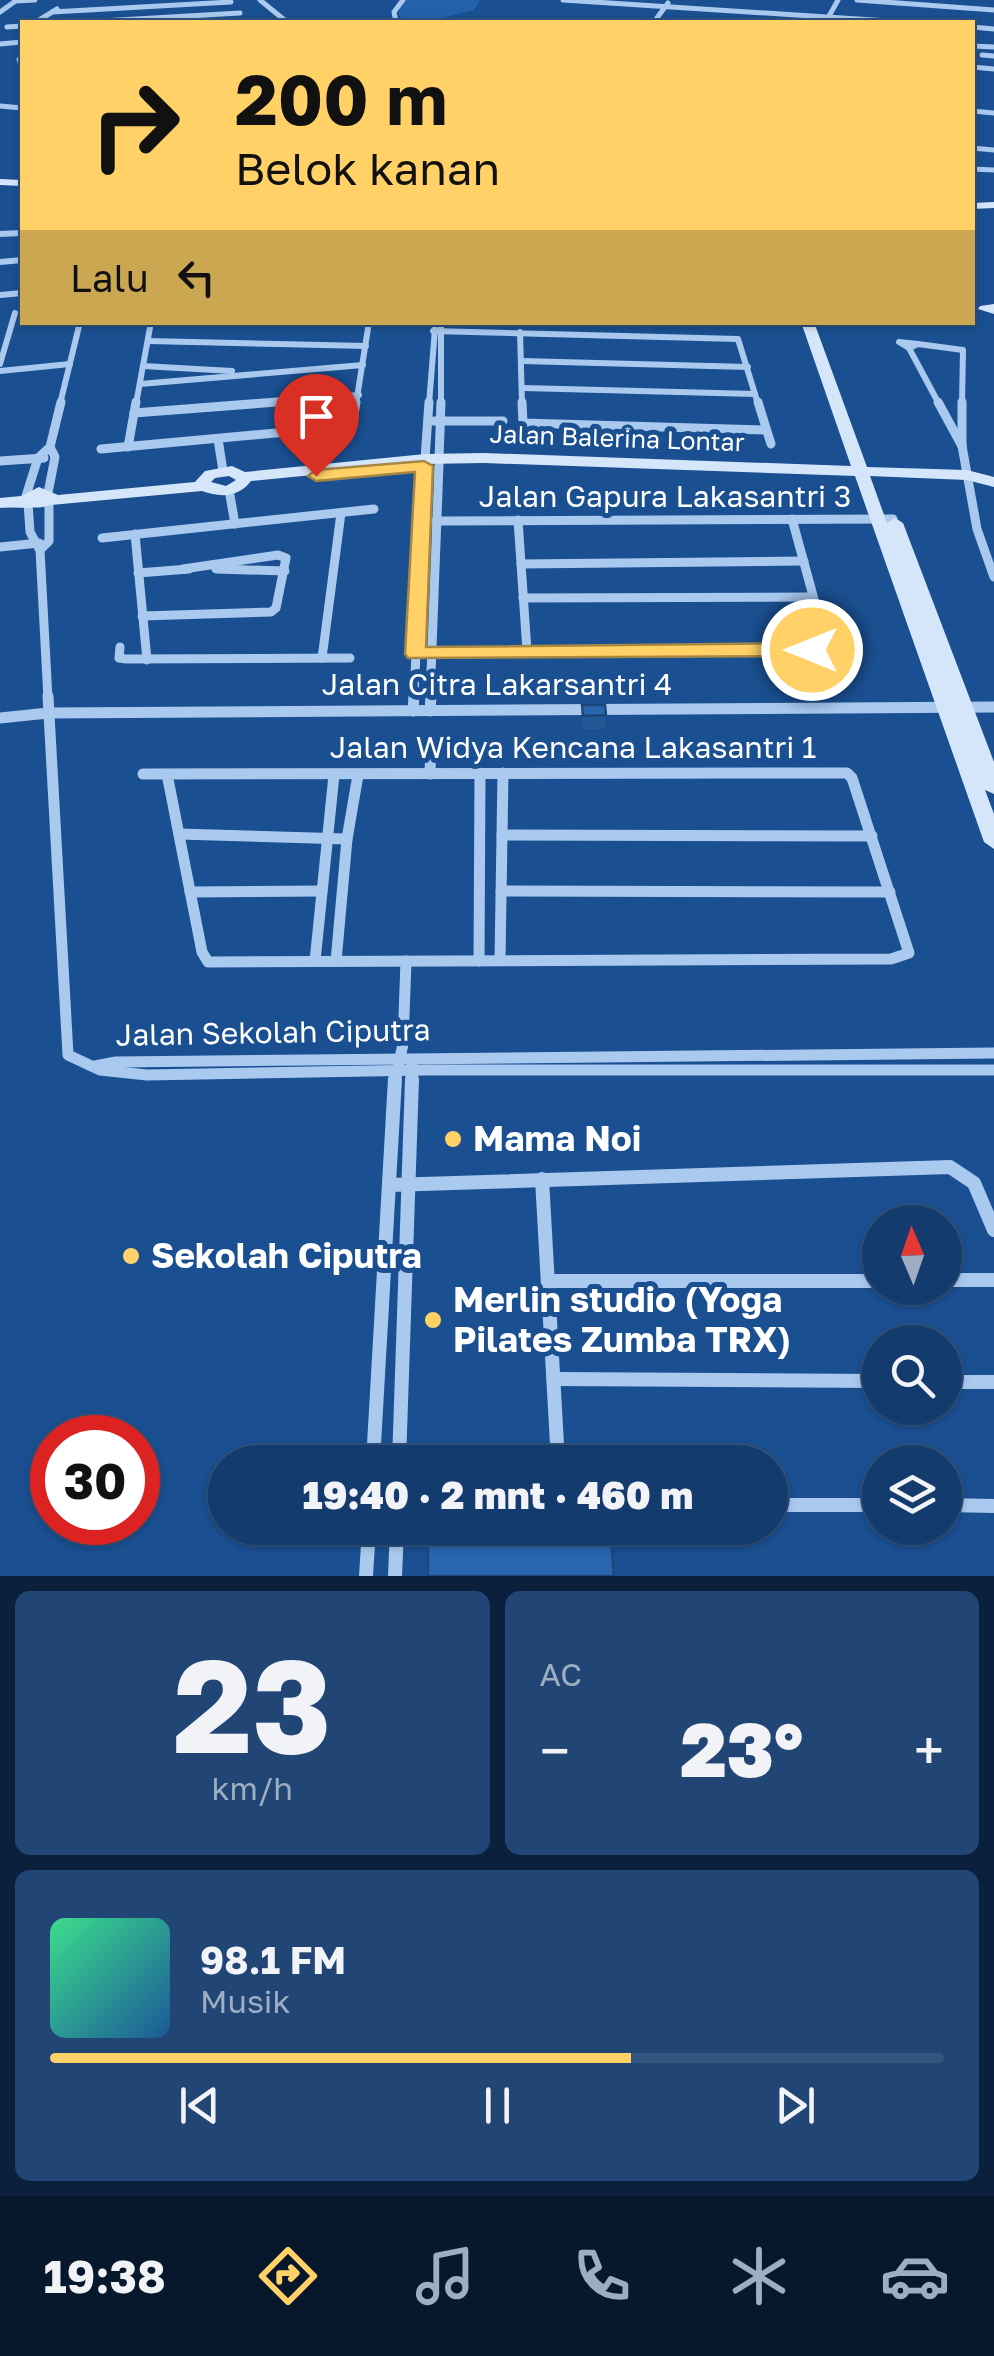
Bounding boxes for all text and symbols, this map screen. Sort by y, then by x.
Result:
text: 200 m [235,56,447,140]
icon: right [70,60,200,190]
text: Belok kanan [235,141,500,195]
icon: left [169,250,224,305]
text: Lalu [70,255,149,300]
pin [274,374,359,477]
icon: arrive [289,389,344,444]
street label: Jalan Balerina Lontar [489,418,745,457]
street label: Jalan Gapura Lakasantri 3 [479,478,851,514]
position arrow [760,598,864,702]
street label: Jalan Citra Lakarsantri 4 [322,666,672,702]
street label: Jalan Widya Kencana Lakasantri 1 [330,729,816,765]
street label: Jalan Sekolah Ciputra [115,1011,431,1053]
place label: Mama Noi [473,1117,641,1159]
marker: Mama Noi [442,1128,464,1150]
north arrow [862,1205,962,1305]
map controls [862,1205,962,1545]
place label: Sekolah Ciputra [151,1234,422,1276]
marker: Sekolah Ciputra [120,1245,142,1267]
place label: Merlin studio (Yoga Pilates Zumba TRX) [453,1278,791,1360]
marker: Merlin studio (Yoga Pilates Zumba TRX) [422,1309,444,1331]
button: search [862,1325,962,1425]
speed limit sign: 30 [30,1415,160,1545]
button: layers [862,1445,962,1545]
text: 19:40 · 2 mnt · 460 m [303,1472,693,1517]
text: 23 [173,1626,332,1782]
text: AC [540,1655,582,1693]
text: 23° [680,1703,803,1794]
text: − [540,1717,570,1783]
text: + [914,1717,944,1783]
text: km/h [212,1769,293,1807]
text: 98.1 FM [200,1937,346,1982]
text: Musik [200,1982,291,2020]
icon: previous [172,2078,227,2133]
icon: pause [470,2078,525,2133]
icon: next [768,2078,823,2133]
icon: directions [253,2241,323,2311]
icon: music [410,2241,480,2311]
icon: phone [567,2241,637,2311]
icon: climate [724,2241,794,2311]
icon: car [880,2241,950,2311]
text: 19:38 [43,2249,166,2303]

